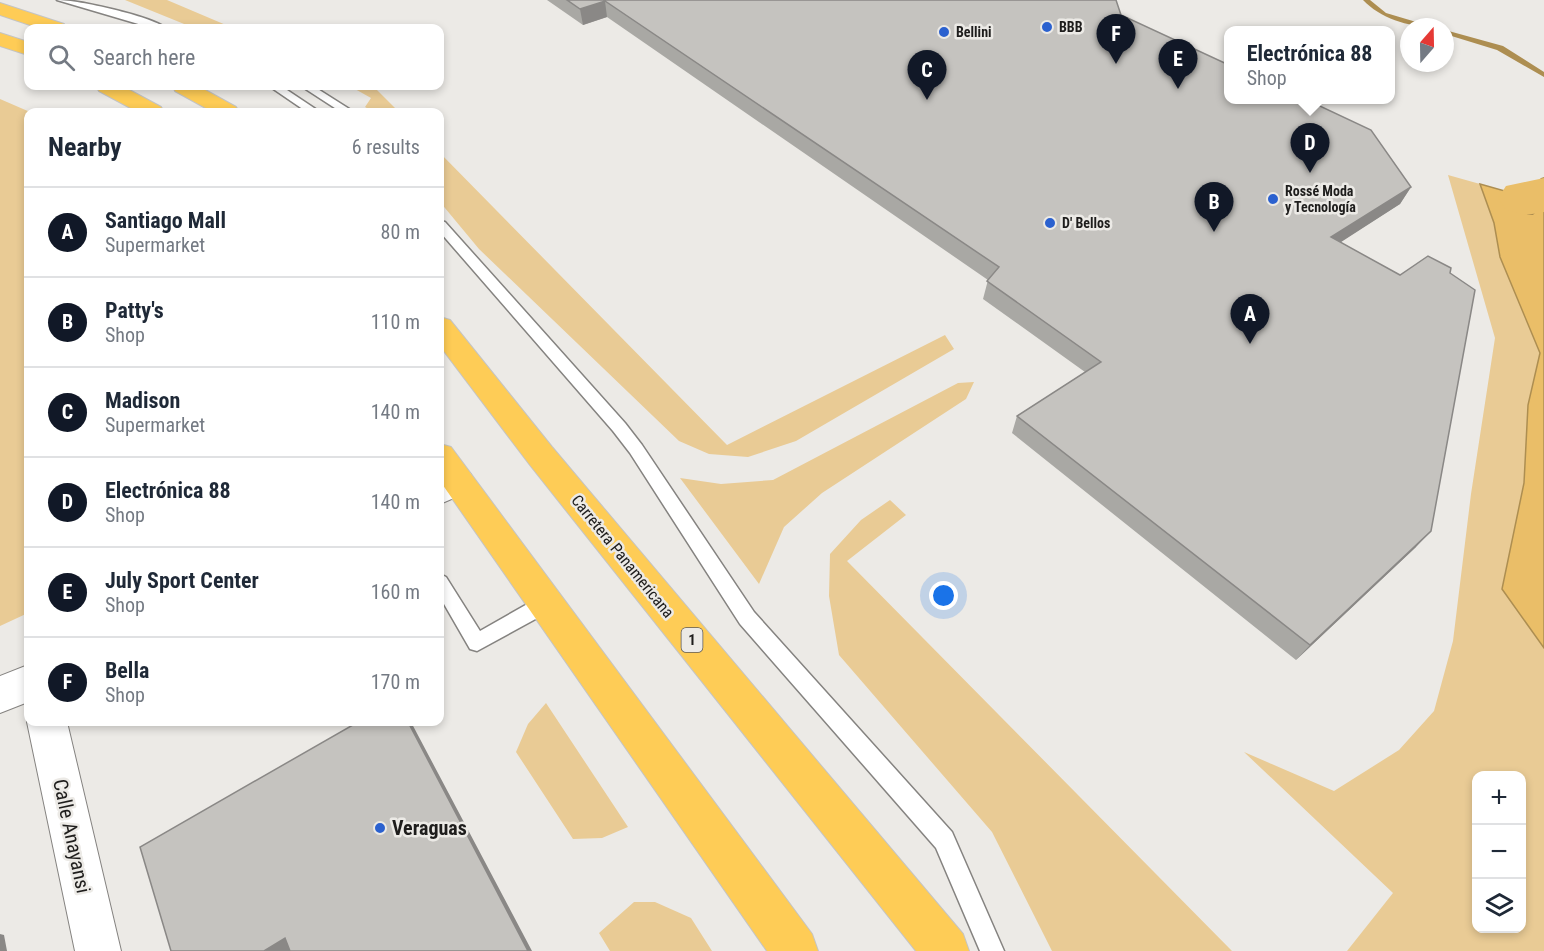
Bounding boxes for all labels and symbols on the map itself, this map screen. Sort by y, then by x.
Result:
pin: F [1096,14,1136,64]
north arrow [1400,18,1454,72]
place label: BBB [1059,19,1083,35]
marker: BBB [1040,20,1054,34]
place label: Bellini [956,24,992,40]
marker: Bellini [937,25,951,39]
pin: E [1158,40,1198,89]
pin: C [908,51,946,100]
pin: D [1290,124,1330,173]
pin: B [1194,182,1234,232]
place label: Rossé Moda y Tecnología [1285,183,1356,215]
marker: Rossé Moda y Tecnología [1266,192,1280,206]
place label: D' Bellos [1062,215,1110,231]
marker: D' Bellos [1043,216,1057,230]
pin: A [1230,294,1270,344]
street label: Carretera Panamericana [567,491,678,622]
your location [929,581,958,610]
road number: 1 [682,628,702,652]
street label: Calle Anayansi [48,777,96,895]
place label: Veraguas [392,816,467,840]
marker: Veraguas [373,821,387,835]

